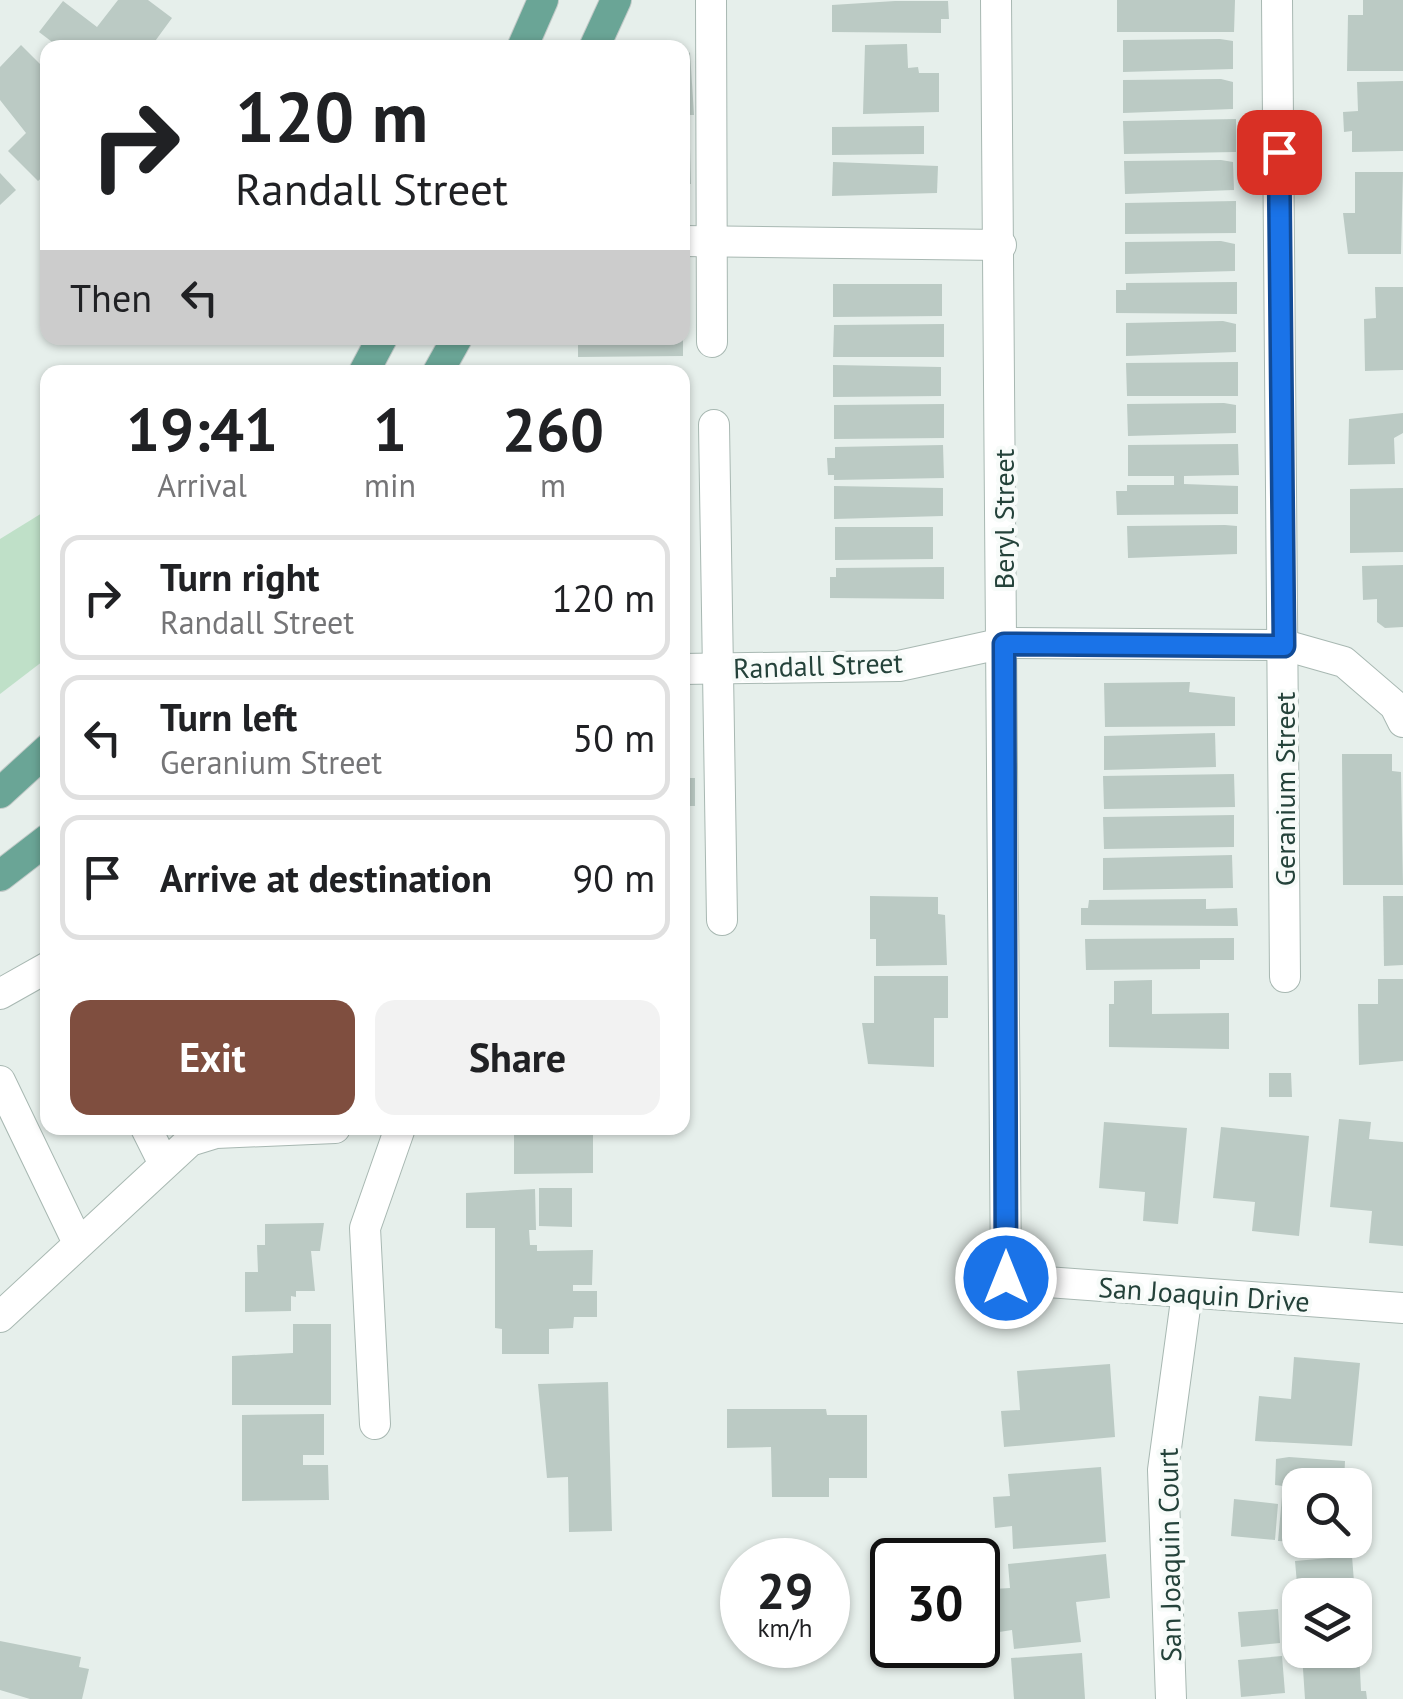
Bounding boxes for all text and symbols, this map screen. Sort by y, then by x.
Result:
text: 120 m [235,71,428,161]
icon: right [70,80,200,210]
pin [1237,110,1322,195]
icon: arrive [1252,125,1307,180]
text: Randall Street [235,159,508,217]
icon: left [172,270,227,325]
text: Then [70,273,152,322]
text: 19:41 [126,390,278,468]
text: 1 [373,390,407,468]
text: 260 [502,390,604,468]
street label: Beryl Street [985,448,1022,589]
text: Arrival [157,464,247,506]
text: min [364,464,416,506]
text: m [540,464,566,506]
text: Turn right [160,552,320,601]
icon: right [75,570,130,625]
text: 120 m [552,573,655,622]
text: Randall Street [160,601,354,643]
street label: Randall Street [732,644,904,686]
street label: Geranium Street [1266,691,1303,886]
text: Turn left [160,692,297,741]
icon: left [75,710,130,765]
text: 50 m [573,713,655,762]
text: Geranium Street [160,741,382,783]
icon: arrive [75,850,130,905]
text: Arrive at destination [160,853,492,902]
text: 90 m [573,853,655,902]
button: Exit [70,1000,355,1115]
button: Share [375,1000,660,1115]
position arrow [954,1226,1058,1330]
street label: San Joaquin Drive [1097,1268,1311,1320]
street label: San Joaquin Court [1149,1447,1189,1662]
map controls [1282,1468,1372,1668]
button: search [1282,1468,1372,1558]
speed limit sign: 30 [870,1538,1000,1668]
text: 29 [757,1558,813,1623]
button: layers [1282,1578,1372,1668]
text: km/h [758,1612,812,1644]

